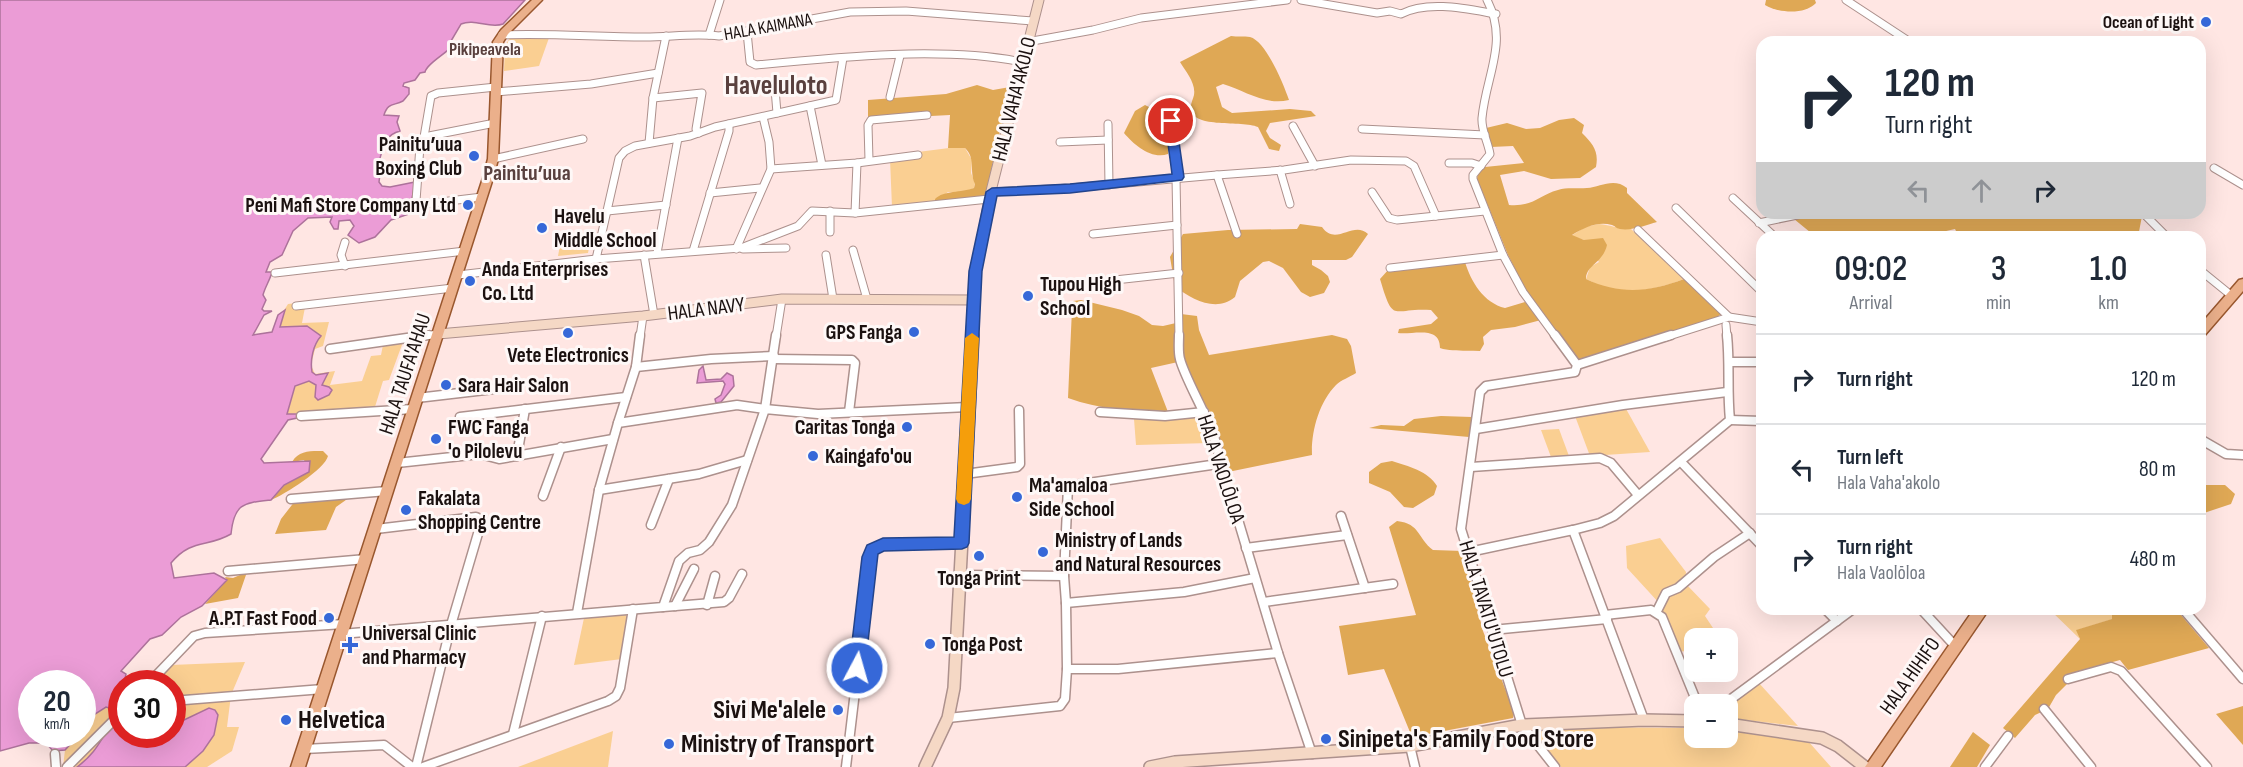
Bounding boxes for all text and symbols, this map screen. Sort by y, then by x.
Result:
street label: HALA KAIMANA [722,9,814,45]
place label: Ocean of Light [2103,12,2194,33]
marker: Ocean of Light [2199,15,2213,29]
street label: HALA VAHA'AKOLO [986,34,1042,164]
district label: Pikipeavela [449,39,521,60]
text: 120 m [1885,58,1975,109]
icon: right [1786,60,1864,138]
district label: Haveluloto [725,70,827,102]
pin [1145,95,1196,146]
icon: arrive [1154,104,1187,137]
text: Turn right [1885,109,1972,141]
place label: Painitu’uua Boxing Club [375,132,462,181]
marker: Painitu’uua Boxing Club [467,149,481,163]
district label: Painitu’uua [483,160,571,187]
icon: left [1902,174,1935,207]
icon: ahead [1965,174,1998,207]
icon: right [2028,174,2061,207]
place label: Peni Mafi Store Company Ltd [245,193,456,218]
marker: Peni Mafi Store Company Ltd [461,198,475,212]
place label: Havelu Middle School [554,204,657,253]
marker: Havelu Middle School [535,221,549,235]
text: 09:02 [1835,248,1907,291]
text: 3 [1991,248,2006,291]
text: 1.0 [2090,248,2127,291]
place label: Anda Enterprises Co. Ltd [481,257,608,306]
place label: Tupou High School [1040,272,1122,321]
marker: Anda Enterprises Co. Ltd [463,274,477,288]
marker: Tupou High School [1021,289,1035,303]
text: Arrival [1849,291,1892,315]
text: min [1986,291,2011,315]
text: km [2098,291,2119,315]
street label: HALA NAVY [666,292,746,326]
street label: HALA TAUFA'AHAU [374,310,436,438]
place label: GPS Fanga [825,320,902,345]
marker: GPS Fanga [907,325,921,339]
marker: Vete Electronics [561,326,575,340]
place label: Vete Electronics [507,343,629,368]
icon: right [1786,363,1819,396]
text: Turn right [1837,366,1913,393]
text: 120 m [2132,366,2176,393]
place label: Sara Hair Salon [458,373,569,398]
marker: Sara Hair Salon [439,378,453,392]
street label: HALA VAOLŌLOA [1192,412,1251,527]
place label: FWC Fanga 'o Pilolevu [448,415,529,464]
place label: Caritas Tonga [795,415,895,440]
marker: Caritas Tonga [900,420,914,434]
marker: FWC Fanga 'o Pilolevu [429,432,443,446]
place label: Kaingafo'ou [825,444,912,469]
text: Turn left [1837,444,1903,471]
marker: Kaingafo'ou [806,449,820,463]
icon: left [1786,453,1819,486]
text: 80 m [2139,456,2176,483]
text: Hala Vaha'akolo [1837,471,1940,495]
place label: Ma'amaloa Side School [1029,473,1114,522]
place label: Fakalata Shopping Centre [418,486,541,535]
marker: Ma'amaloa Side School [1010,490,1024,504]
marker: Fakalata Shopping Centre [399,503,413,517]
place label: Ministry of Lands and Natural Resources [1055,528,1221,577]
text: Turn right [1837,534,1913,561]
street label: HALA TAVATU'UTOLU [1453,537,1519,681]
icon: right [1786,543,1819,576]
marker: Ministry of Lands and Natural Resources [1036,545,1050,559]
text: 480 m [2130,546,2176,573]
marker: Tonga Print [972,549,986,563]
text: Hala Vaolōloa [1837,561,1926,585]
place label: Tonga Print [937,566,1021,591]
place label: A.P.T Fast Food [208,606,317,631]
marker: A.P.T Fast Food [322,611,336,625]
place label: Universal Clinic and Pharmacy [362,621,477,670]
map controls [1684,628,1738,748]
button: + [1684,628,1738,682]
place label: Tonga Post [942,632,1023,657]
street label: HALA HIHIFO [1874,633,1946,719]
position arrow [825,636,889,700]
marker: Tonga Post [923,637,937,651]
marker: Universal Clinic and Pharmacy [343,638,357,652]
speed limit sign: 30 [108,670,186,748]
text: 20 [43,684,71,720]
button: − [1684,694,1738,748]
place label: Sivi Me'alele [713,695,826,726]
marker: Sivi Me'alele [831,703,845,717]
place label: Helvetica [298,705,385,736]
marker: Helvetica [279,713,293,727]
text: km/h [44,715,70,734]
place label: Sinipeta's Family Food Store [1338,724,1594,755]
place label: Ministry of Transport [681,729,874,760]
marker: Sinipeta's Family Food Store [1319,732,1333,746]
marker: Ministry of Transport [662,737,676,751]

